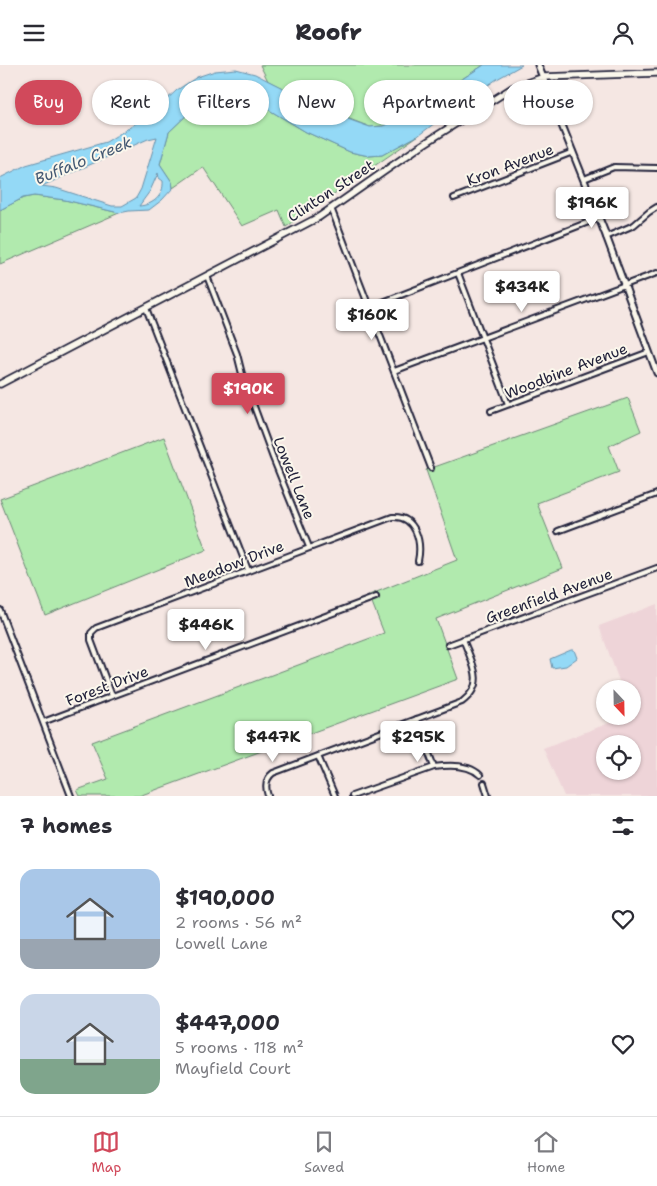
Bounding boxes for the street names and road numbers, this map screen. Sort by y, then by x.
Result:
street label: Kron Avenue [464,139,556,191]
street label: Clinton Street [284,155,378,227]
street label: Woodbine Avenue [502,338,630,404]
street label: Lowell Lane [268,434,320,522]
street label: Meadow Drive [181,536,287,592]
street label: Greenfield Avenue [483,564,615,628]
street label: Forest Drive [63,661,151,711]

